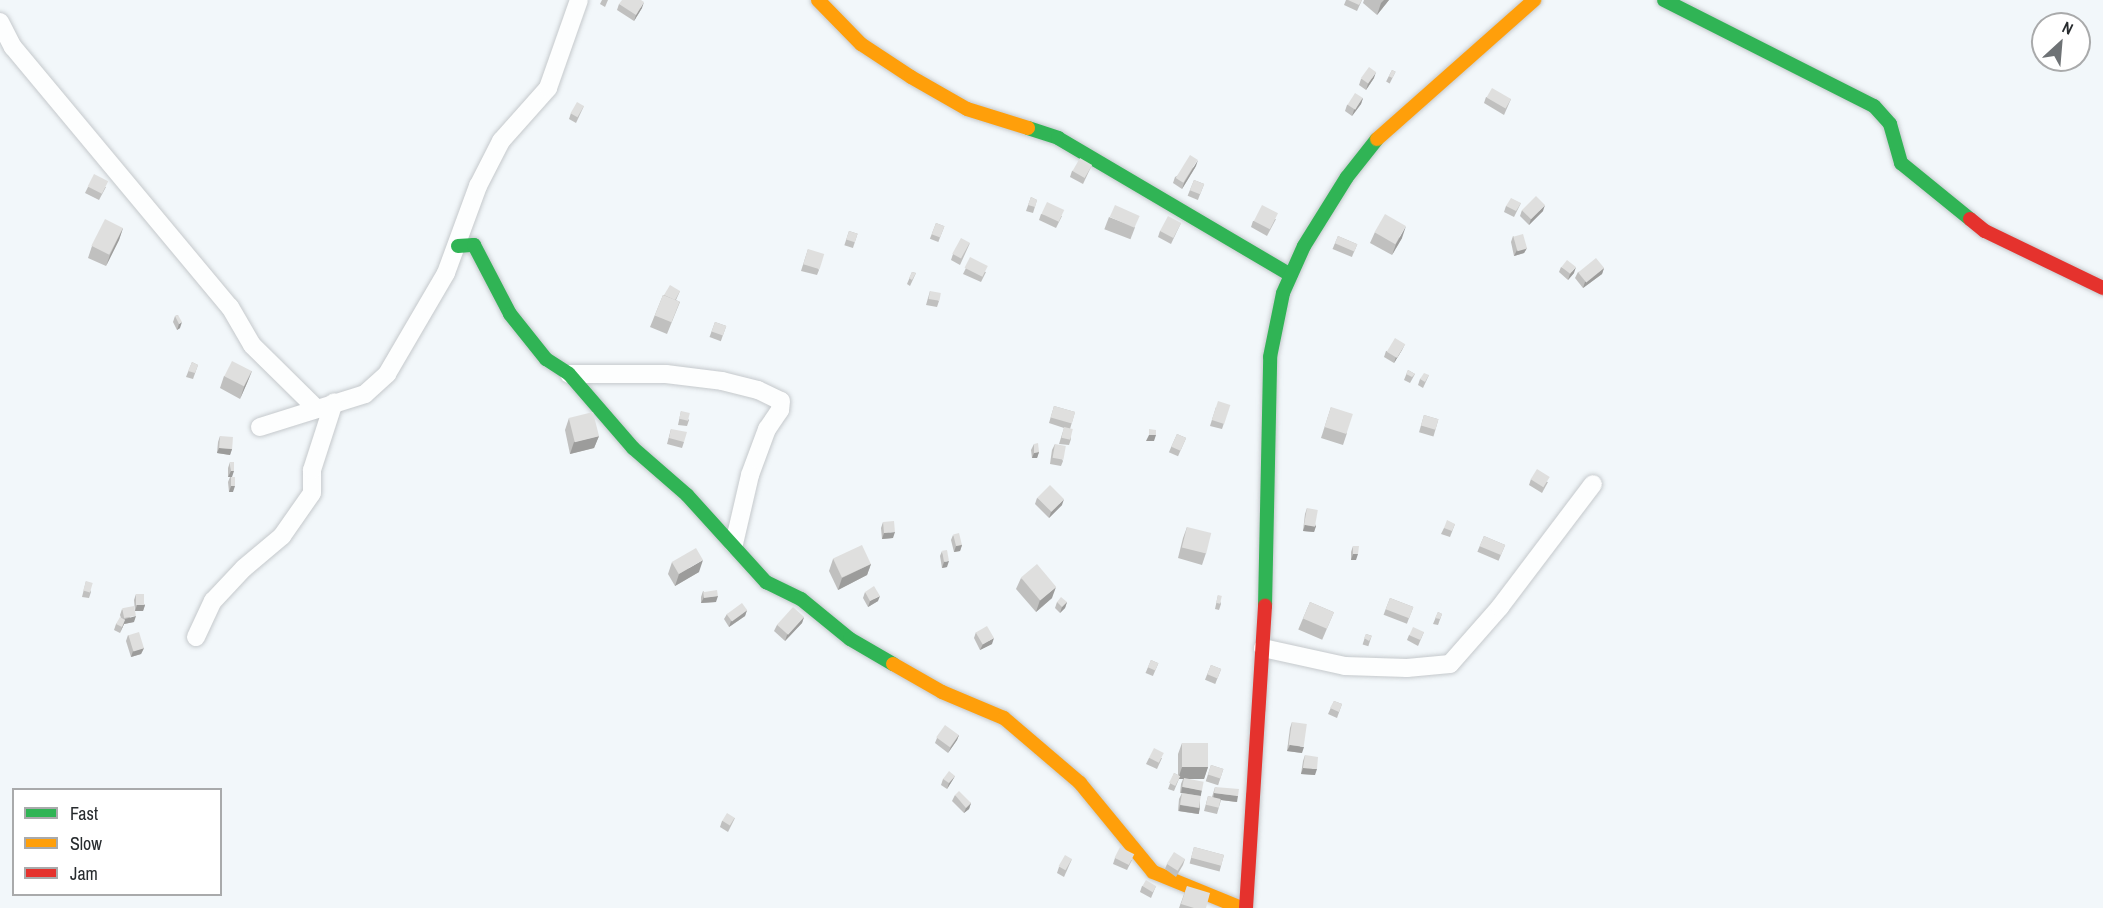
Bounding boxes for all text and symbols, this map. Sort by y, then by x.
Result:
north arrow [2031,12,2091,72]
text: N [2059,16,2077,40]
legend [12,788,222,896]
text: Fast [70,801,98,826]
text: Slow [70,831,102,856]
text: Jam [70,861,98,886]

